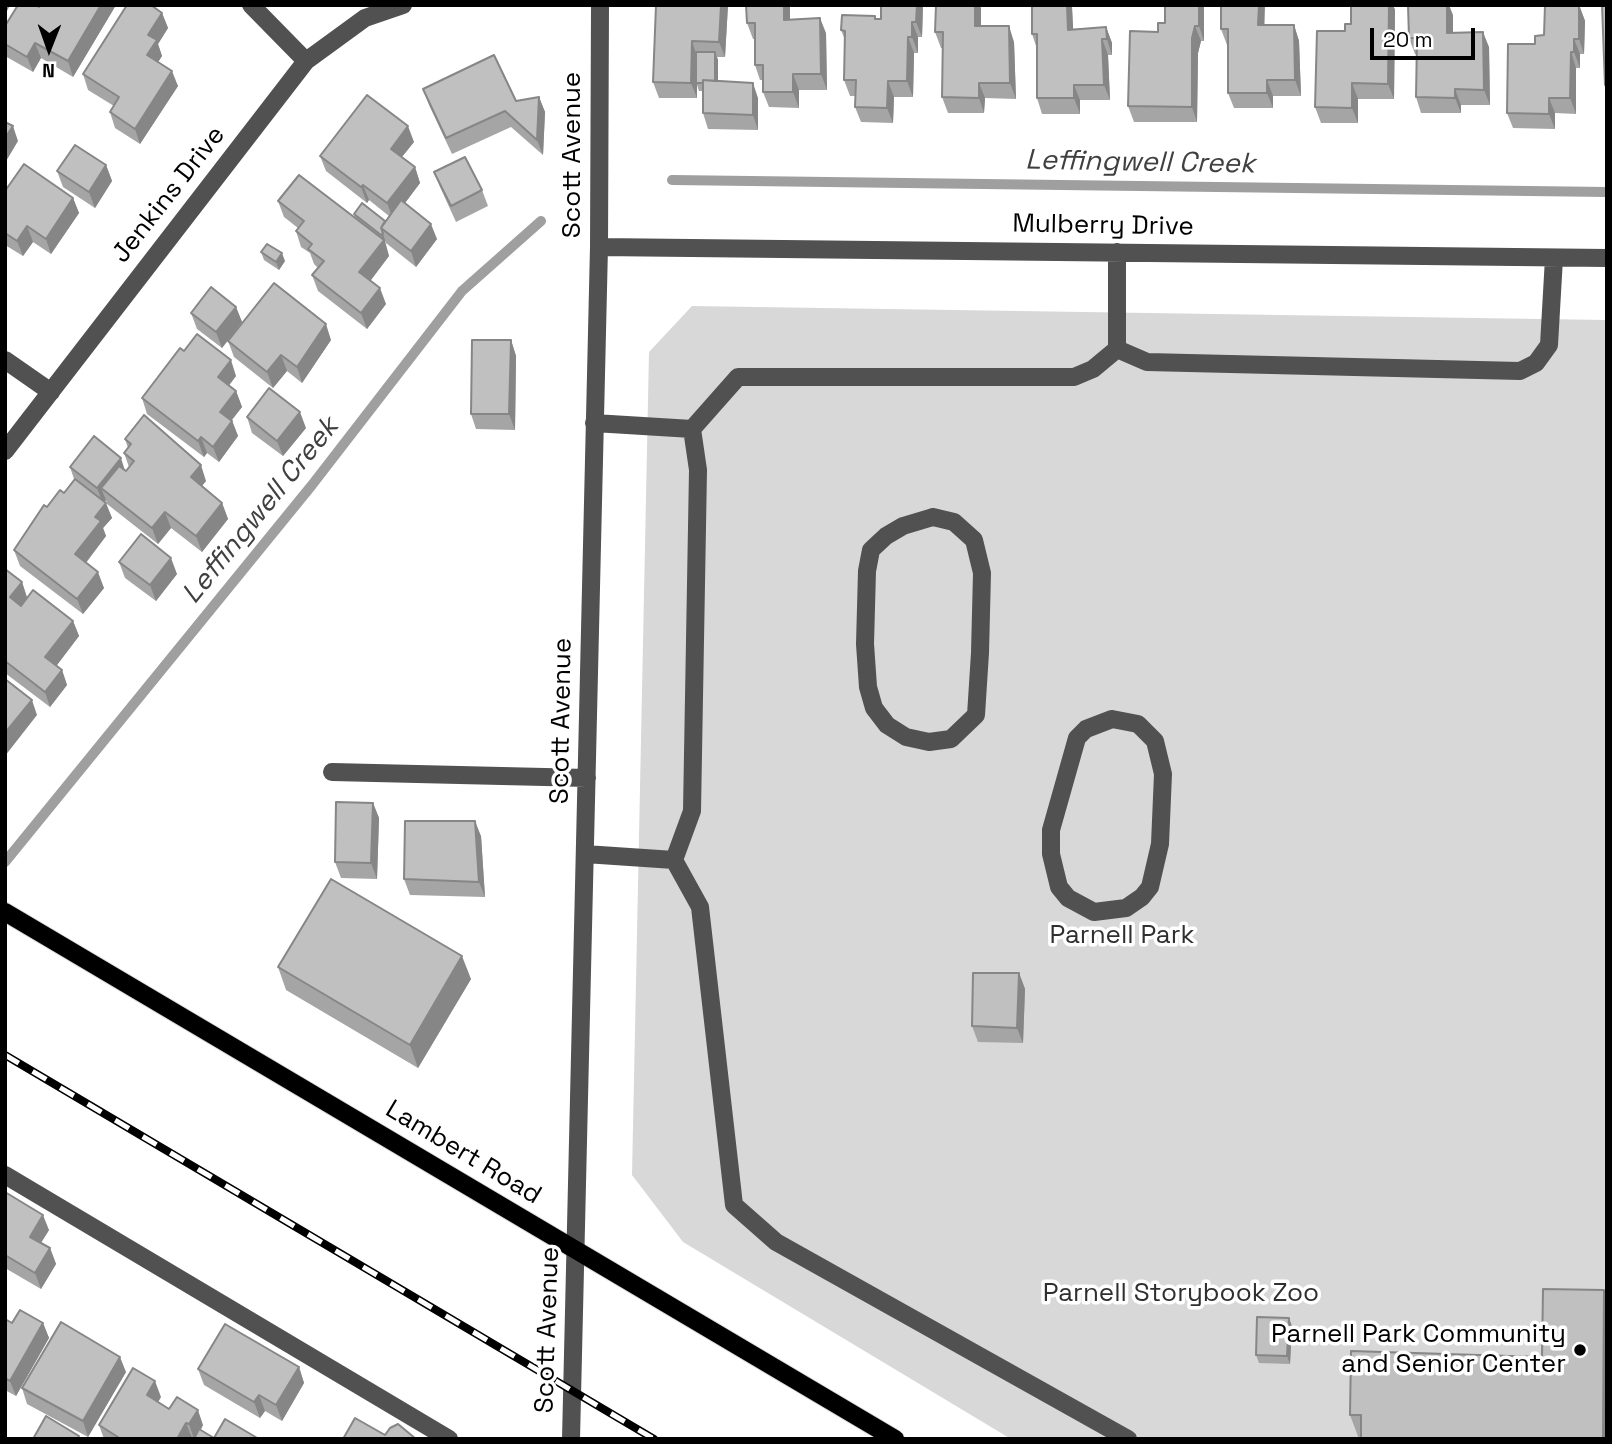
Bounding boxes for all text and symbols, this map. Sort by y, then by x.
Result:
north arrow [14,14,84,84]
scale bar [1374,14,1479,58]
text: 20 m [1383,26,1433,53]
text: N [42,58,55,83]
street label: Scott Avenue [557,72,589,238]
street label: Jenkins Drive [106,120,232,270]
water label: Leffingwell Creek [1025,144,1255,182]
street label: Mulberry Drive [1012,209,1194,243]
water label: Leffingwell Creek [176,411,346,611]
street label: Scott Avenue [545,638,579,804]
park label: Parnell Park [1050,920,1194,952]
street label: Lambert Road [380,1094,546,1212]
street label: Scott Avenue [530,1246,566,1414]
park label: Parnell Storybook Zoo [1043,1278,1319,1310]
place label: Parnell Park Community and Senior Center [1271,1319,1566,1380]
marker: Parnell Park Community and Senior Center [1572,1342,1588,1358]

